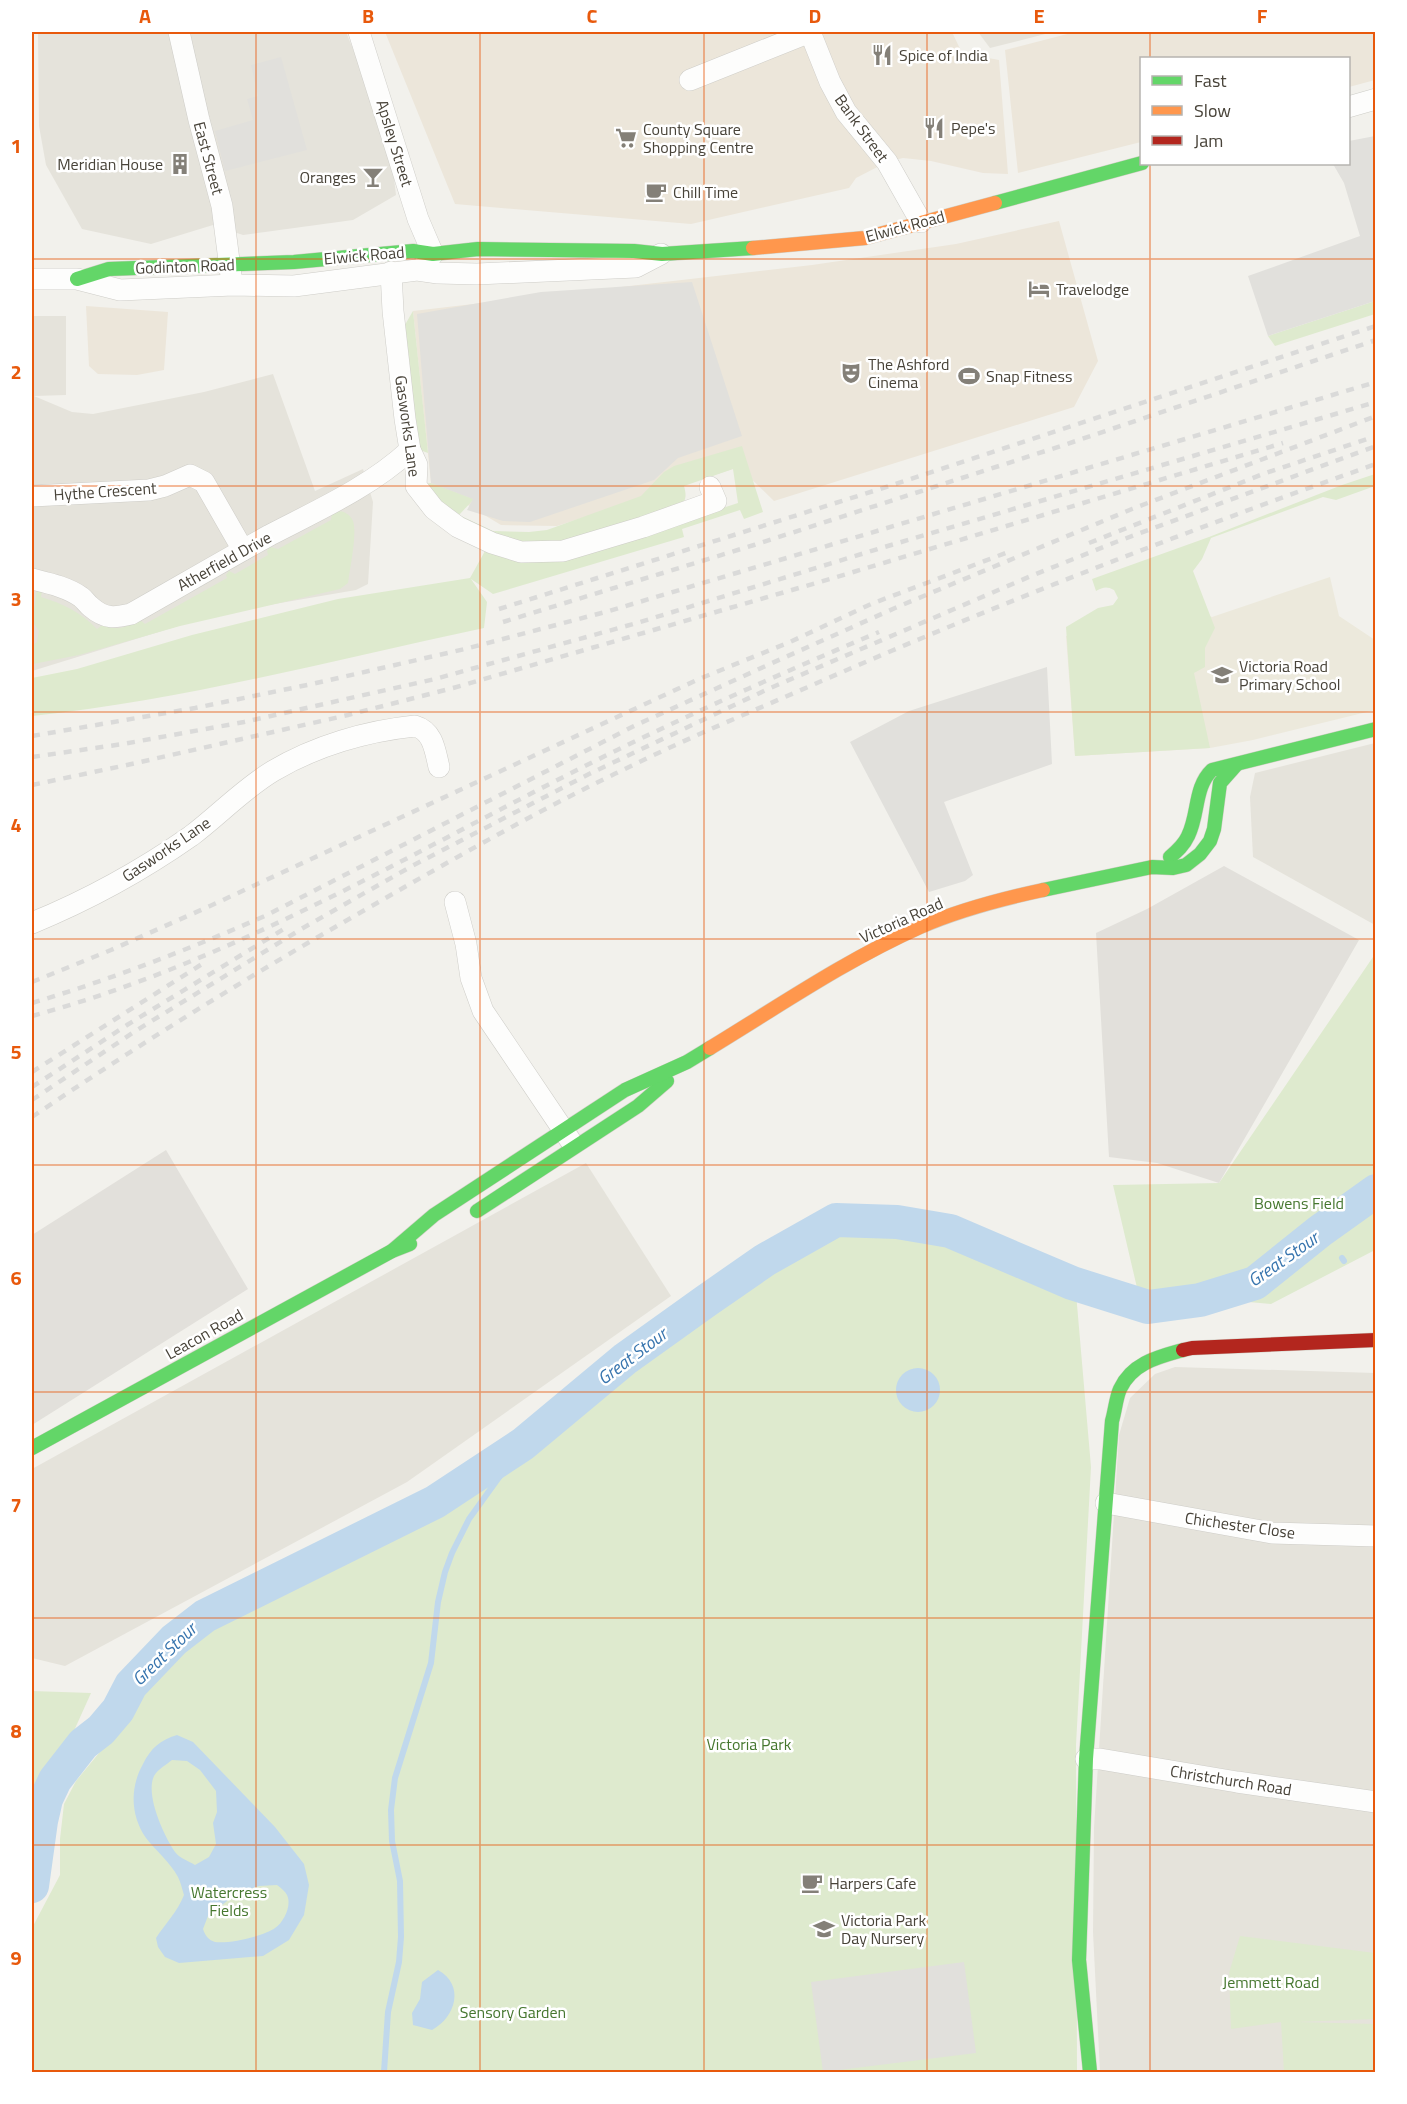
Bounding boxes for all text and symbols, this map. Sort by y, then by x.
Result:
text: A [139,0,151,31]
text: B [362,0,374,31]
text: C [587,0,598,31]
text: D [809,0,821,31]
text: E [1033,0,1045,31]
text: F [1257,0,1268,31]
restaurant icon: Spice of India [870,43,894,67]
place label: Spice of India [899,43,988,67]
legend [1140,57,1350,165]
text: Fast [1194,67,1227,94]
street label: Bank Street [829,89,895,167]
street label: Apsley Street [370,97,420,190]
text: Slow [1194,97,1231,124]
restaurant icon: Pepe's [922,116,946,140]
place label: Pepe's [951,116,996,140]
place label: County Square Shopping Centre [643,117,754,159]
street label: East Street [188,119,230,198]
supermarket icon: County Square Shopping Centre [614,126,638,150]
text: Jam [1194,127,1223,154]
text: 1 [10,130,22,161]
place label: Meridian House [57,152,163,176]
building icon: Meridian House [168,152,192,176]
place label: Oranges [300,165,356,189]
bar icon: Oranges [361,165,385,189]
cafe icon: Chill Time [644,180,668,204]
place label: Chill Time [673,180,738,204]
street label: Elwick Road [863,204,947,248]
street label: Elwick Road [323,240,405,270]
street label: Godinton Road [135,252,235,280]
hotel icon: Travelodge [1027,277,1051,301]
place label: Travelodge [1056,277,1129,301]
place label: The Ashford Cinema [868,352,950,394]
text: 2 [10,356,22,387]
theatre icon: The Ashford Cinema [839,361,863,385]
sports icon: Snap Fitness [957,364,981,388]
place label: Snap Fitness [986,364,1072,388]
street label: Gasworks Lane [389,374,427,478]
street label: Hythe Crescent [53,475,158,507]
street label: Atherfield Drive [172,525,276,597]
text: 3 [10,583,22,614]
place label: Victoria Road Primary School [1239,654,1341,696]
school or university icon: Victoria Road Primary School [1210,663,1234,687]
text: 4 [10,809,22,840]
street label: Gasworks Lane [117,810,215,888]
street label: Victoria Road [855,891,947,949]
text: 5 [10,1036,22,1067]
park label: Bowens Field [1254,1191,1344,1215]
water label: Great Stour [1242,1223,1326,1293]
text: 6 [10,1262,22,1293]
street label: Leacon Road [161,1303,247,1365]
water label: Great Stour [592,1319,674,1391]
text: 7 [10,1489,22,1520]
street label: Chichester Close [1183,1505,1297,1545]
water label: Great Stour [126,1615,204,1692]
text: 8 [10,1715,22,1746]
park label: Victoria Park [706,1732,792,1756]
street label: Christchurch Road [1169,1759,1293,1801]
cafe icon: Harpers Cafe [800,1871,824,1895]
place label: Harpers Cafe [829,1871,916,1895]
park label: Watercress Fields [191,1880,267,1922]
place label: Victoria Park Day Nursery [841,1908,926,1950]
school or university icon: Victoria Park Day Nursery [812,1917,836,1941]
text: 9 [10,1942,22,1973]
park label: Jemmett Road [1223,1970,1319,1994]
park label: Sensory Garden [460,2000,566,2024]

